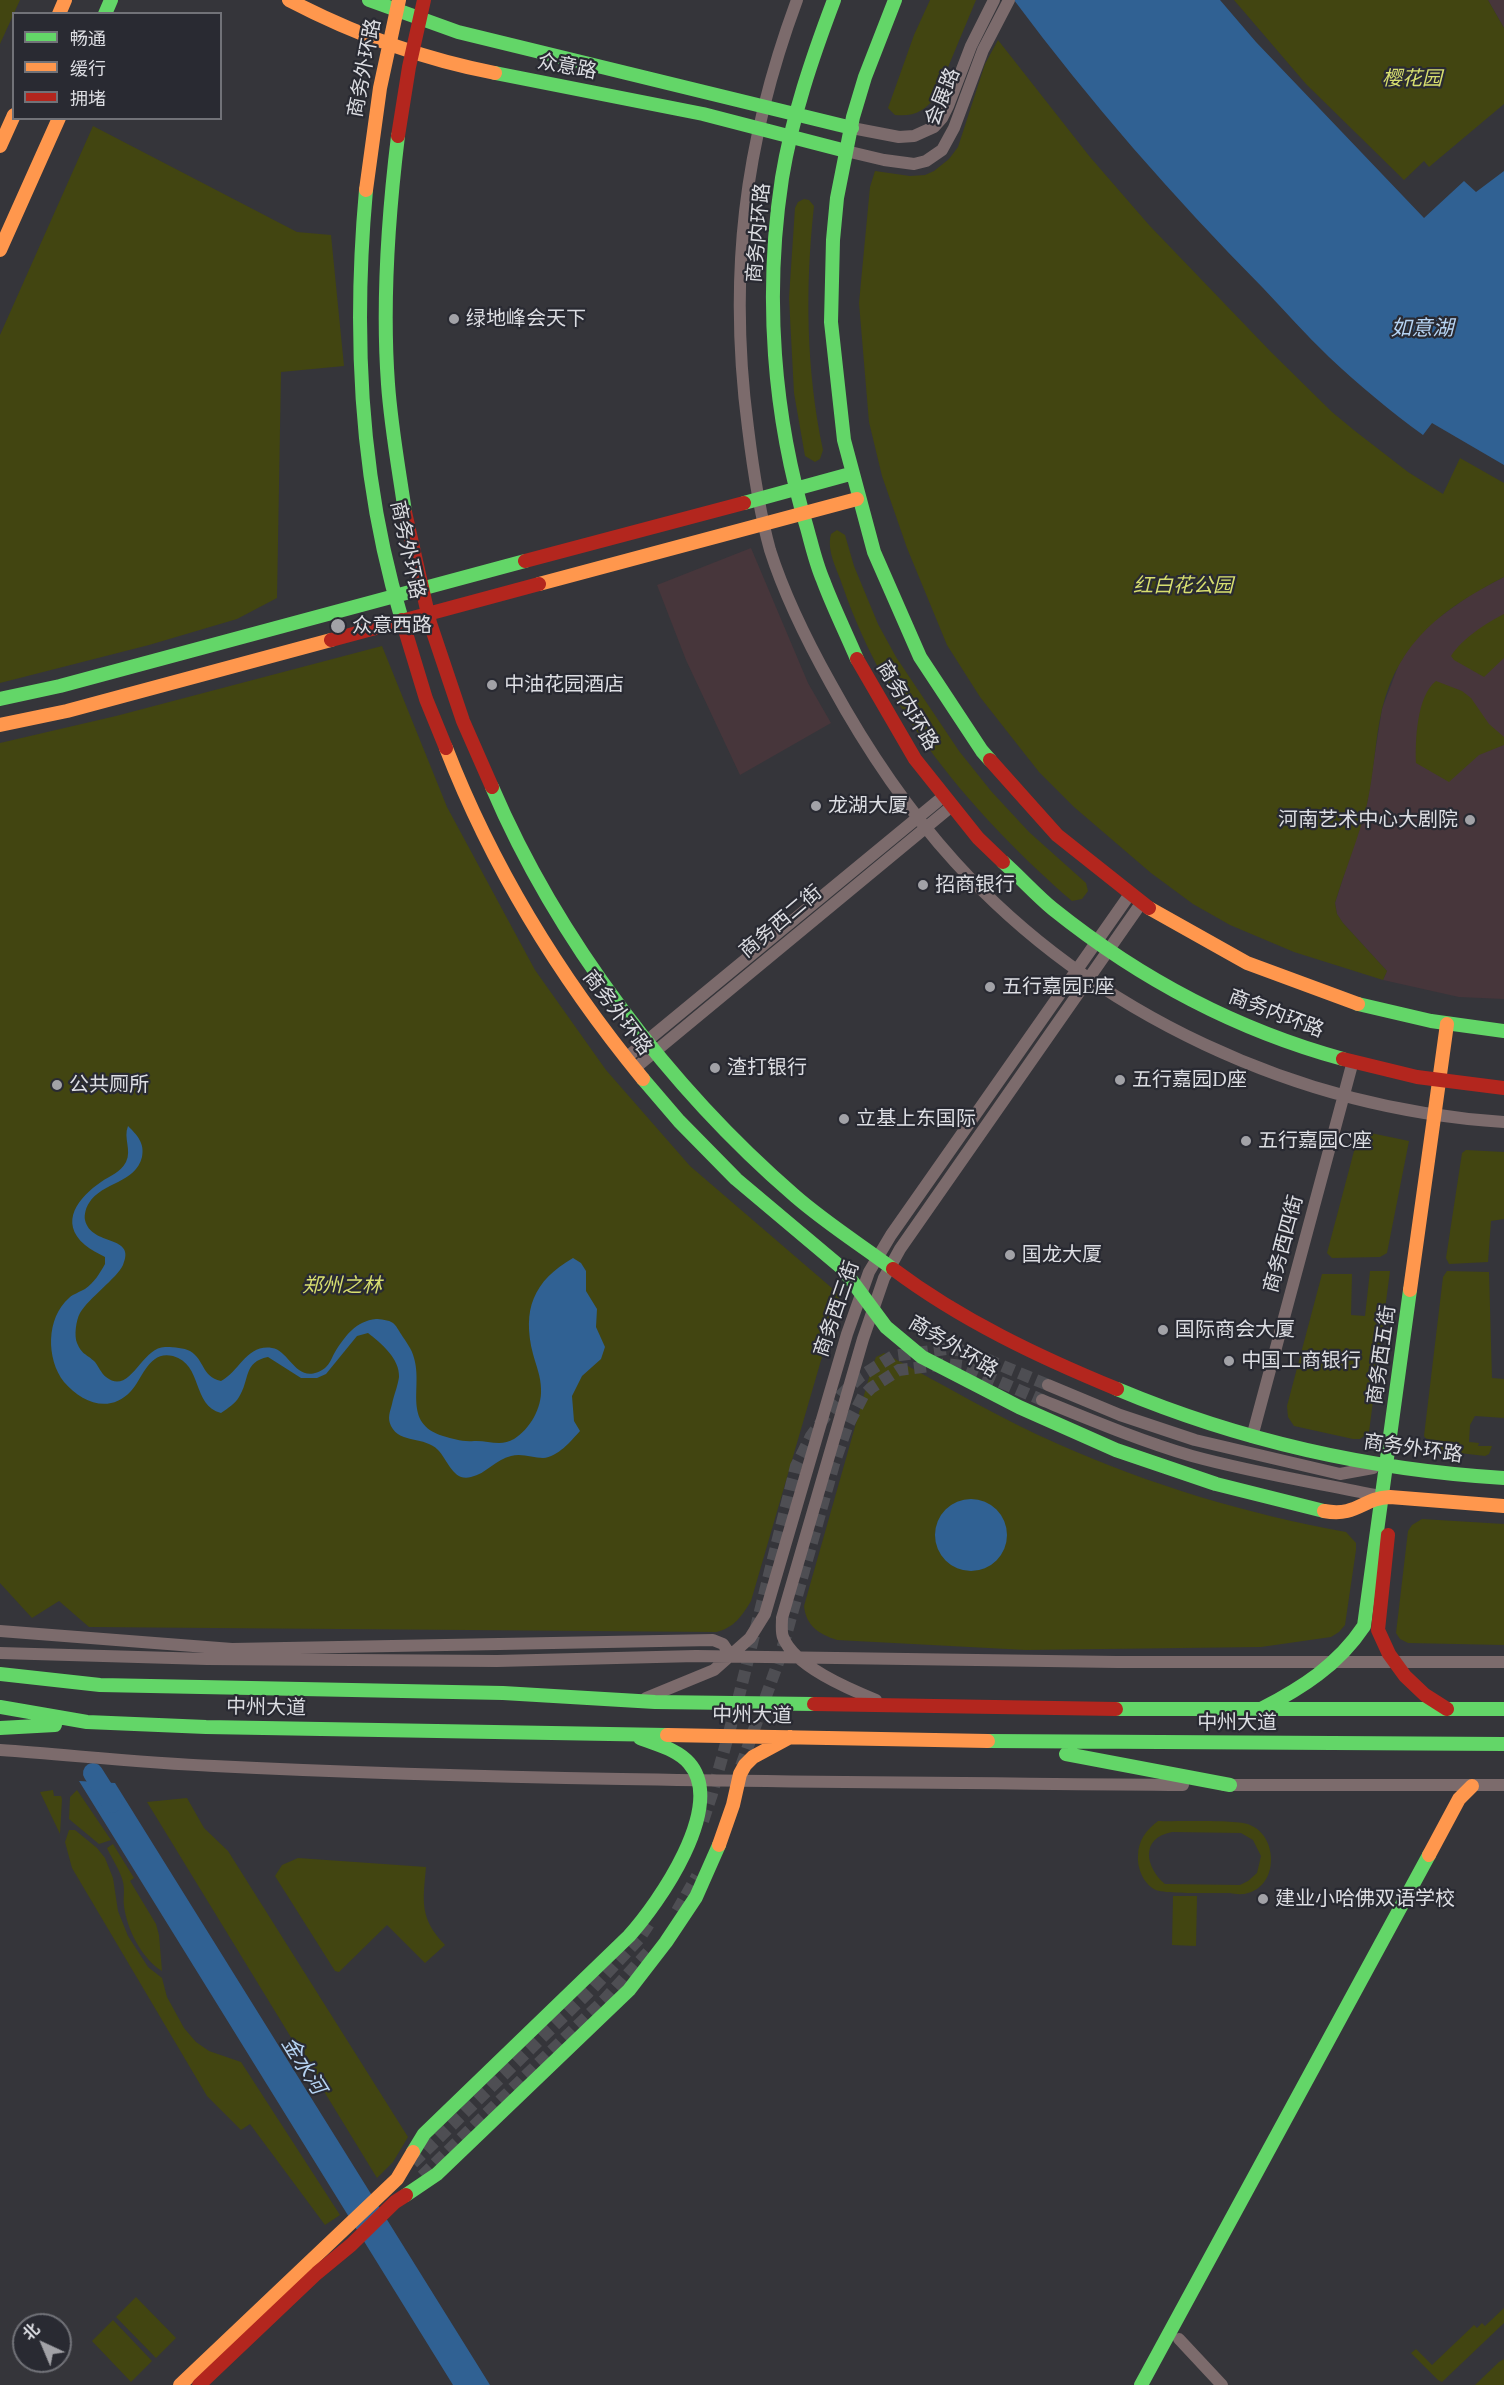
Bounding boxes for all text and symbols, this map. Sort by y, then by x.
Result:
legend [12,12,222,120]
street label: 商务外环路 [344,17,386,119]
text: 畅通 [70,27,106,50]
street label: 众意路 [535,49,599,85]
text: 缓行 [70,57,106,80]
street label: 会展路 [921,65,965,129]
park label: 樱花园 [1382,67,1442,91]
text: 拥堵 [70,87,106,110]
street label: 商务内环路 [743,182,775,284]
place label: 绿地峰会天下 [466,307,586,331]
marker: 绿地峰会天下 [447,312,461,326]
water label: 如意湖 [1391,316,1453,342]
street label: 商务外环路 [385,499,429,601]
park label: 红白花公园 [1133,574,1233,598]
place label: 众意西路 [352,614,432,638]
marker: 众意西路 [329,617,347,635]
street label: 商务内环路 [871,657,943,755]
place label: 中油花园酒店 [504,673,624,697]
marker: 中油花园酒店 [485,678,499,692]
place label: 龙湖大厦 [828,794,908,818]
marker: 龙湖大厦 [809,799,823,813]
place label: 河南艺术中心大剧院 [1278,808,1458,832]
marker: 河南艺术中心大剧院 [1463,813,1477,827]
place label: 招商银行 [935,873,1015,897]
marker: 招商银行 [916,878,930,892]
street label: 商务西二街 [735,881,827,963]
street label: 商务外环路 [577,966,657,1060]
place label: 五行嘉园E座 [1002,975,1114,999]
marker: 五行嘉园E座 [983,980,997,994]
street label: 商务内环路 [1225,985,1327,1043]
place label: 渣打银行 [727,1056,807,1080]
marker: 渣打银行 [708,1061,722,1075]
place label: 五行嘉园D座 [1132,1068,1247,1092]
place label: 公共厕所 [69,1073,149,1097]
marker: 五行嘉园D座 [1113,1073,1127,1087]
marker: 公共厕所 [50,1078,64,1092]
place label: 立基上东国际 [856,1107,976,1131]
marker: 立基上东国际 [837,1112,851,1126]
place label: 五行嘉园C座 [1258,1129,1372,1153]
marker: 五行嘉园C座 [1239,1134,1253,1148]
street label: 商务西四街 [1259,1193,1309,1295]
place label: 国龙大厦 [1022,1243,1102,1267]
marker: 国龙大厦 [1003,1248,1017,1262]
street label: 商务西三街 [809,1258,865,1360]
park label: 郑州之林 [302,1274,382,1298]
street label: 商务西五街 [1363,1304,1401,1406]
street label: 商务外环路 [904,1311,1002,1383]
place label: 国际商会大厦 [1175,1318,1295,1342]
marker: 国际商会大厦 [1156,1323,1170,1337]
place label: 中国工商银行 [1241,1349,1361,1373]
marker: 中国工商银行 [1222,1354,1236,1368]
street label: 商务外环路 [1362,1430,1464,1468]
street label: 中州大道 [226,1695,306,1721]
street label: 中州大道 [712,1703,792,1729]
street label: 中州大道 [1197,1711,1277,1735]
place label: 建业小哈佛双语学校 [1275,1887,1455,1911]
marker: 建业小哈佛双语学校 [1256,1892,1270,1906]
water label: 金水河 [276,2033,330,2099]
north arrow [12,2313,72,2373]
text: 北 [18,2319,44,2344]

